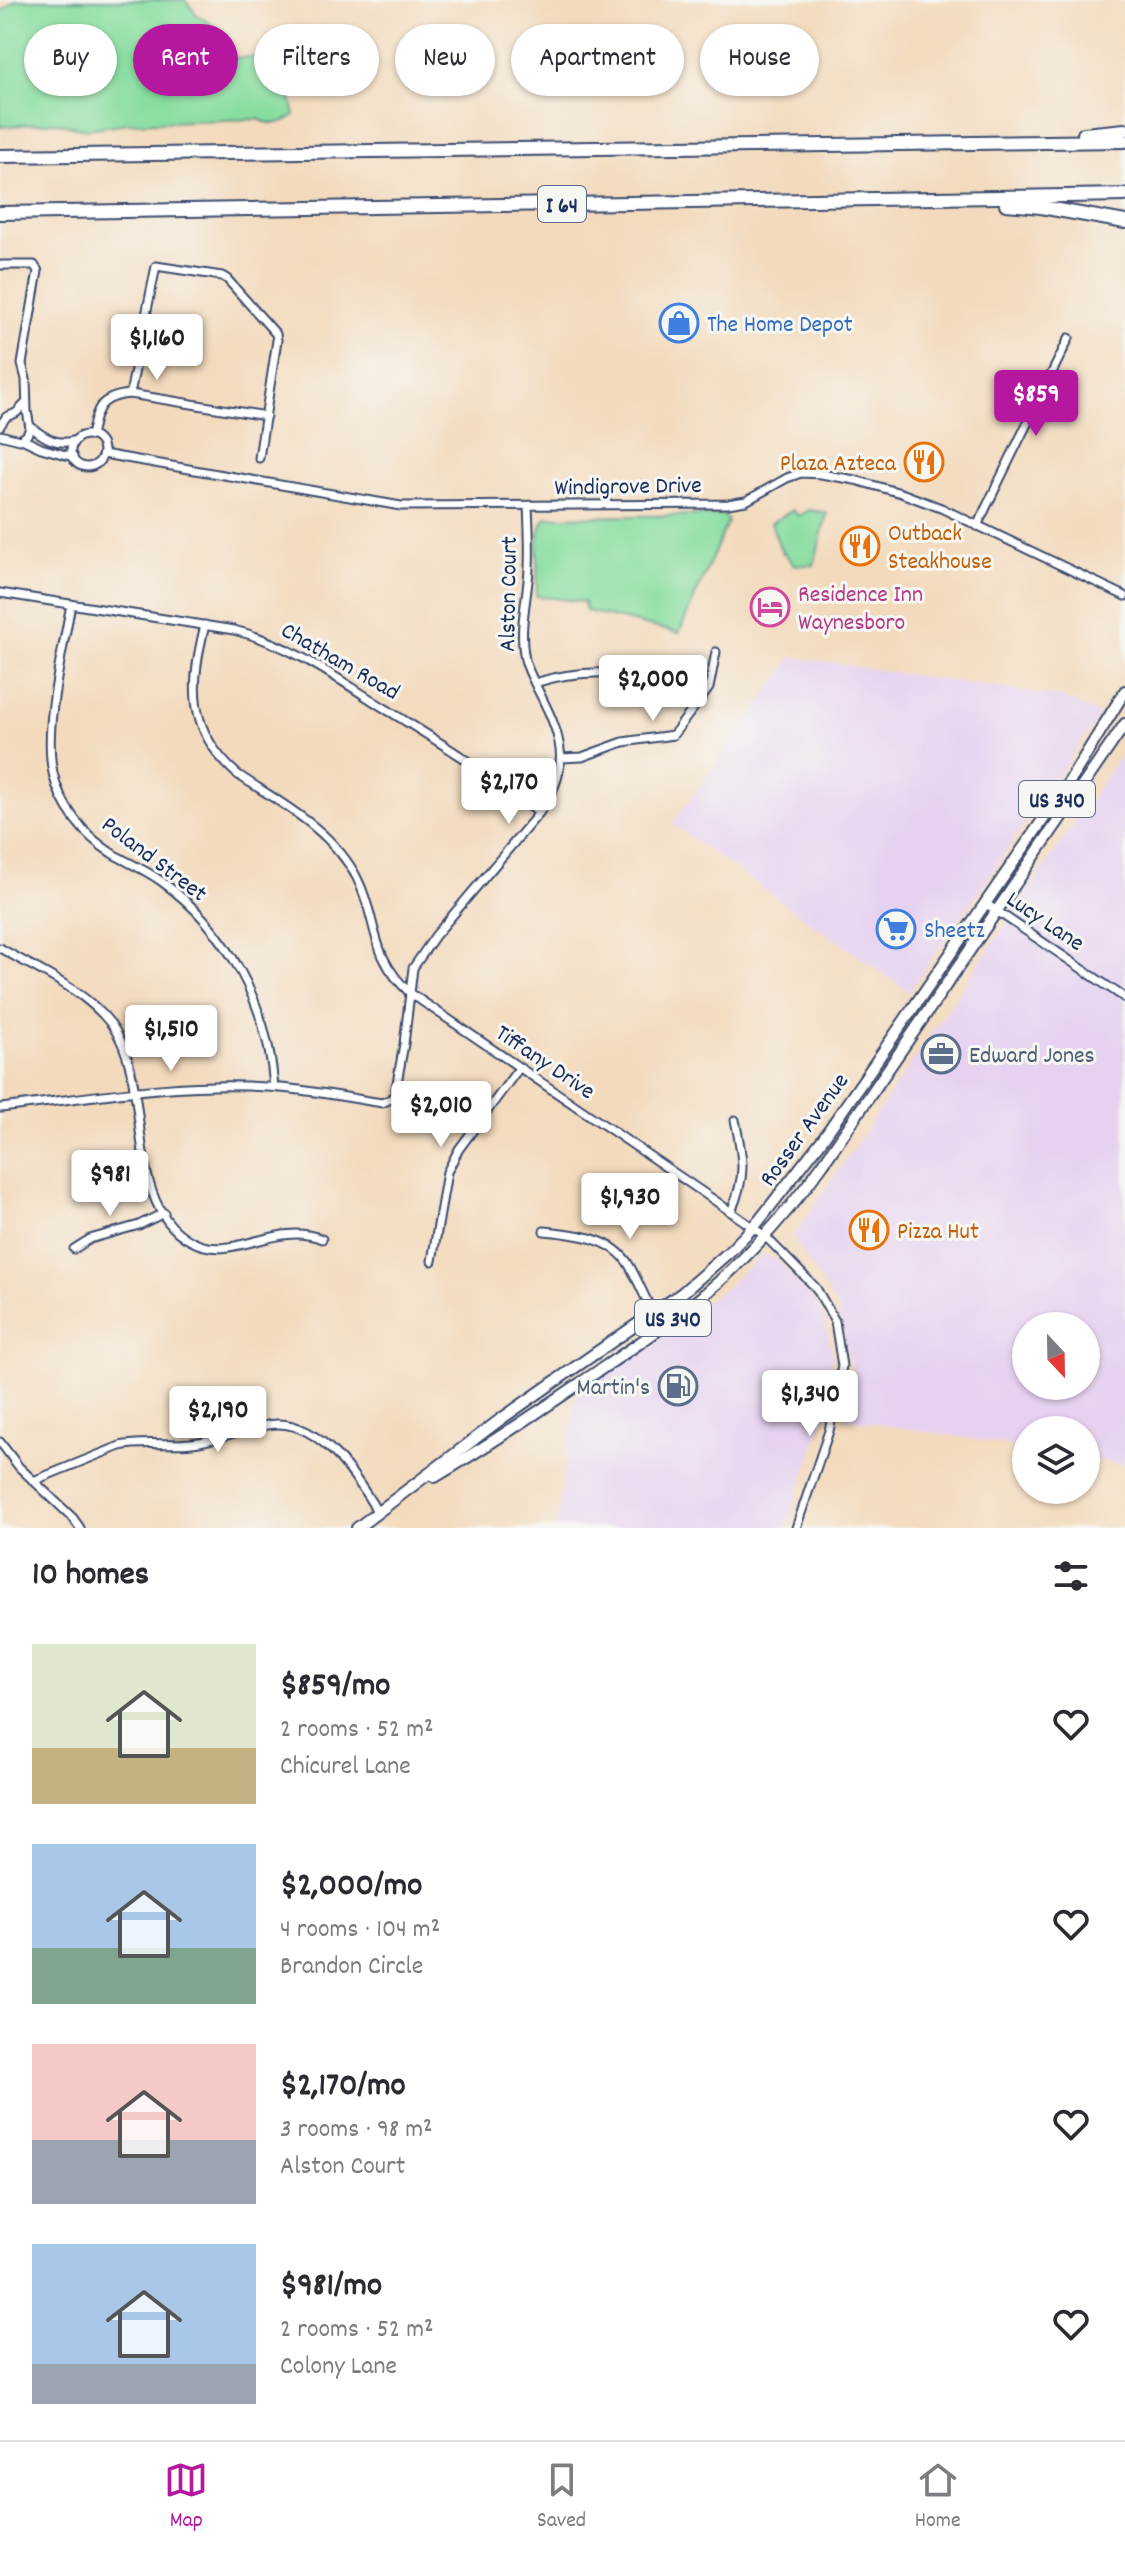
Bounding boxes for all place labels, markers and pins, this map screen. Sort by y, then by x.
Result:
shop icon: The Home Depot [658,302,700,344]
place label: The Home Depot [707,309,853,343]
pin: $1,160 [92,314,222,382]
pin: $859 [989,370,1083,438]
restaurant icon: Plaza Azteca [903,441,945,483]
place label: Plaza Azteca [780,448,897,482]
place label: Outback Steakhouse [888,518,992,580]
restaurant icon: Outback Steakhouse [839,525,881,567]
place label: Residence Inn Waynesboro [798,579,923,641]
hotel icon: Residence Inn Waynesboro [749,586,791,628]
pin: $2,000 [588,655,718,723]
pin: $2,170 [444,758,574,826]
supermarket icon: Sheetz [875,908,917,950]
place label: Sheetz [924,915,985,949]
pin: $1,510 [106,1005,236,1073]
office icon: Edward Jones [920,1033,962,1075]
place label: Edward Jones [969,1040,1095,1074]
pin: $2,010 [376,1081,506,1149]
pin: $981 [63,1150,157,1218]
pin: $1,930 [565,1173,695,1241]
restaurant icon: Pizza Hut [848,1209,890,1251]
place label: Pizza Hut [897,1216,979,1250]
fuel station icon: Martin's [657,1365,699,1407]
pin: $1,340 [745,1370,875,1438]
place label: Martin's [577,1372,650,1406]
pin: $2,190 [153,1386,283,1454]

